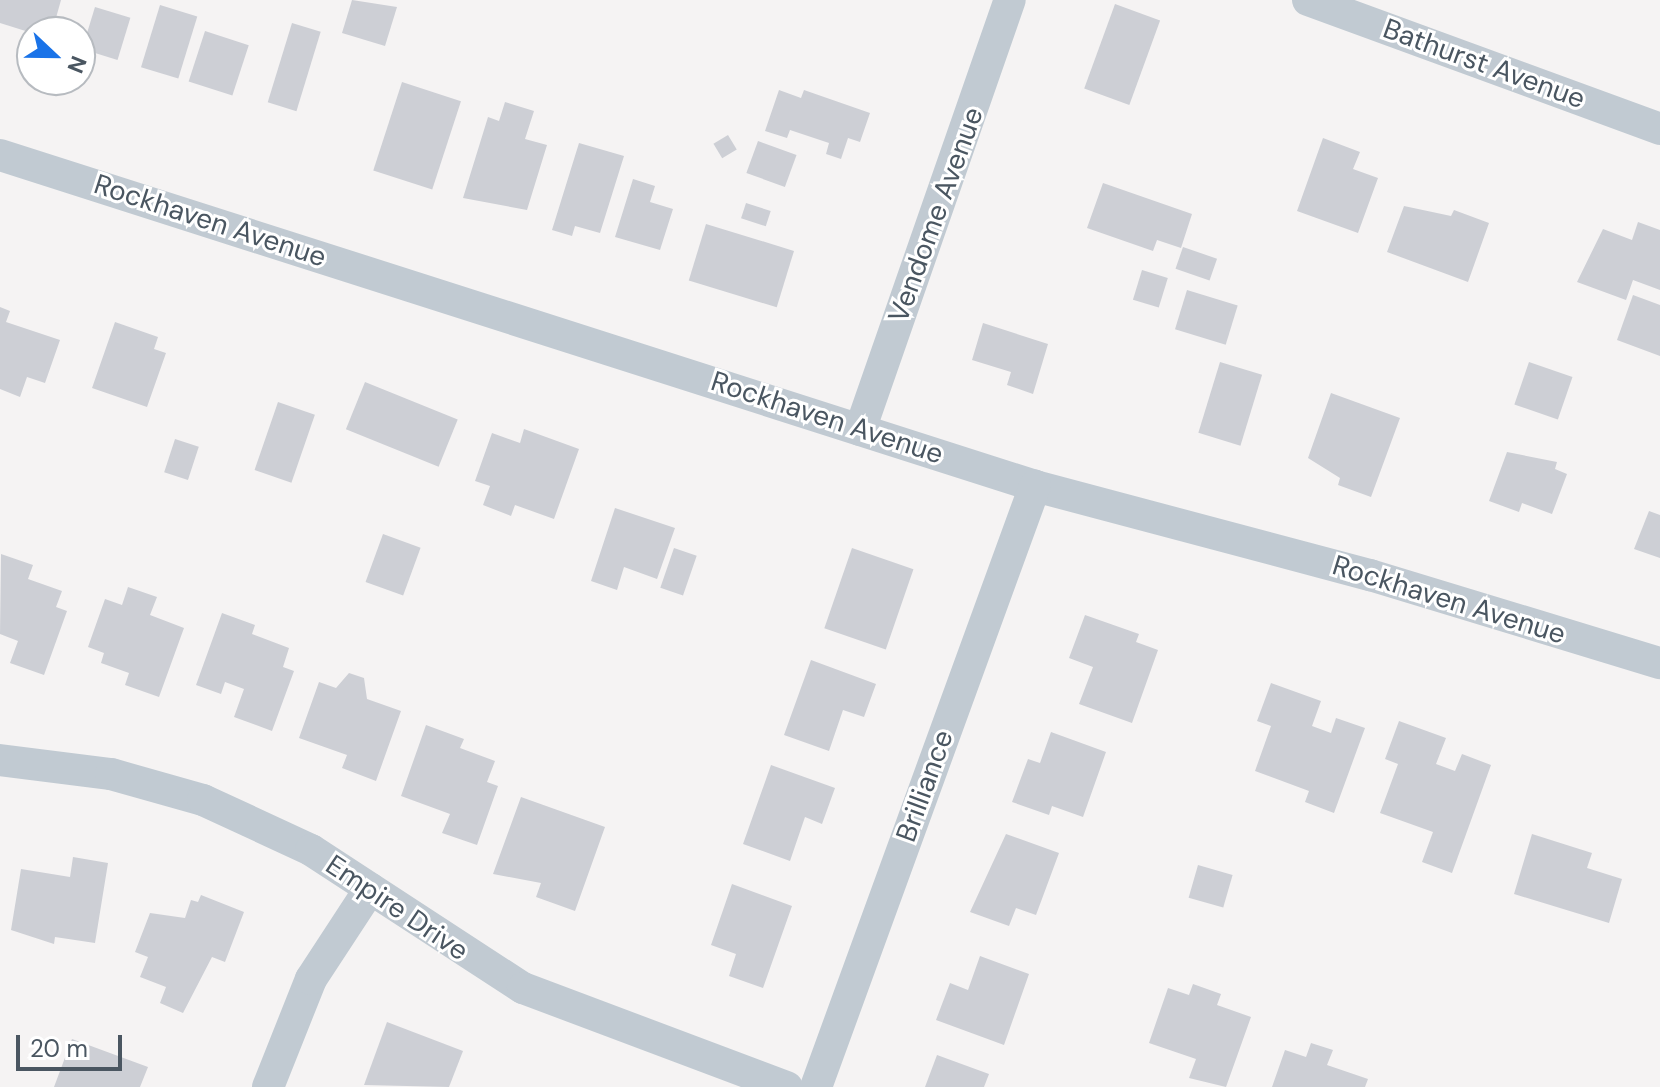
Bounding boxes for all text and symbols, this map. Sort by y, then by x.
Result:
street label: Bathurst Avenue [1379,12,1589,116]
north arrow [16,16,96,96]
text: N [60,52,93,77]
street label: Vendome Avenue [881,103,991,327]
street label: Rockhaven Avenue [90,168,330,274]
street label: Rockhaven Avenue [707,365,947,471]
street label: Rockhaven Avenue [1328,549,1570,651]
street label: Brilliance [889,726,961,846]
street label: Empire Drive [319,848,475,968]
scale bar [20,1019,126,1069]
text: 20 m [30,1033,88,1064]

